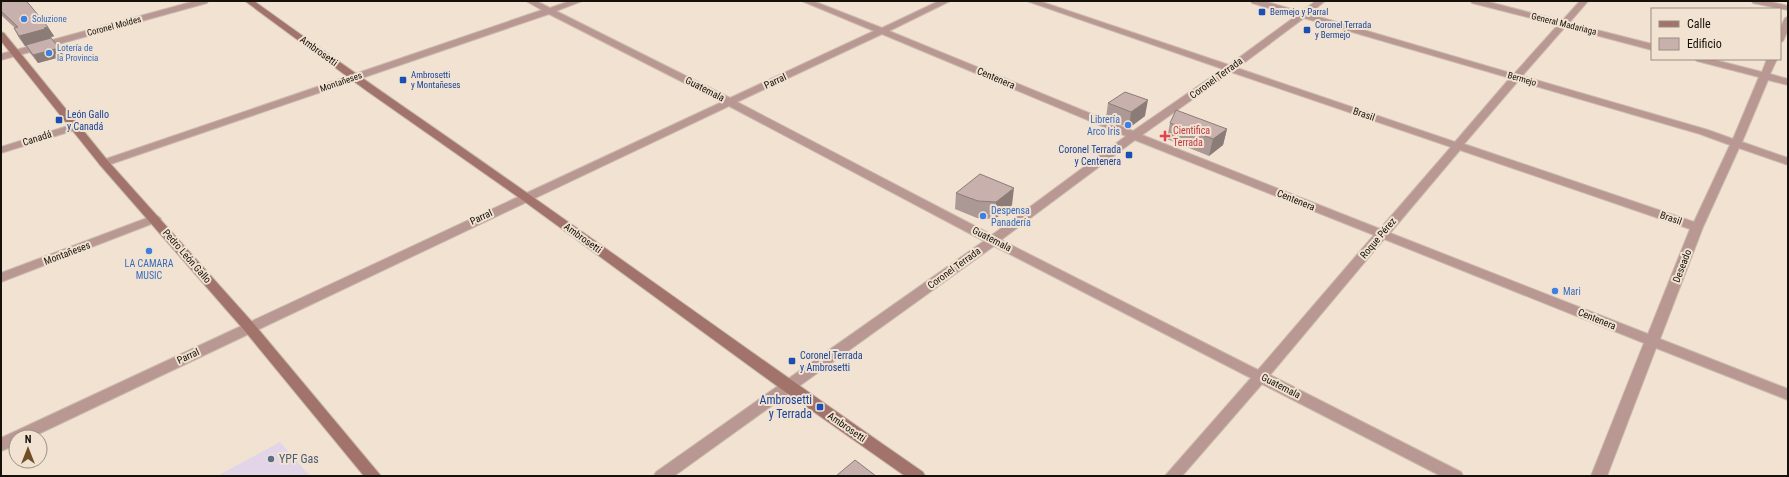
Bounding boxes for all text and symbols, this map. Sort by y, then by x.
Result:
marker: Bermejo y Parral [1257,7,1267,17]
place label: Bermejo y Parral [1270,7,1328,17]
legend [1651,8,1781,60]
street label: General Madariaga [1530,11,1598,37]
marker: Soluzione [19,14,29,24]
place label: Soluzione [32,14,67,24]
street label: Coronel Moldes [86,14,142,38]
text: Calle [1687,17,1711,31]
place label: Coronel Terrada y Bermejo [1315,20,1371,40]
marker: Coronel Terrada y Bermejo [1302,25,1312,35]
street label: Ambrosetti [298,34,340,68]
text: Edificio [1687,37,1722,51]
place label: Lotería de la Provincia [57,43,98,63]
marker: Lotería de la Provincia [44,48,54,58]
street label: Coronel Terrada [1188,55,1245,101]
street label: Centenera [975,65,1017,91]
street label: Montañeses [319,70,363,94]
place label: Ambrosetti y Montañeses [411,70,460,90]
street label: Bermejo [1506,70,1538,88]
street label: Parral [762,71,788,91]
street label: Guatemala [684,74,727,104]
marker: Ambrosetti y Montañeses [398,75,408,85]
street label: Brasil [1352,105,1376,123]
place label: León Gallo y Canadá [67,109,109,132]
place label: Librería Arco Iris [1087,114,1120,137]
marker: León Gallo y Canadá [54,115,64,125]
marker: Librería Arco Iris [1123,120,1133,130]
place label: Cientifica Terrada [1173,125,1210,148]
street label: Canadá [21,128,53,148]
marker: Cientifica Terrada [1160,131,1170,141]
place label: Coronel Terrada y Centenera [1059,144,1121,167]
marker: Coronel Terrada y Centenera [1124,150,1134,160]
street label: Centenera [1275,187,1317,213]
place label: Despensa Panadería [991,205,1031,228]
street label: Parral [468,207,494,227]
street label: Brasil [1659,209,1683,227]
marker: Despensa Panadería [978,211,988,221]
street label: Roque Pérez [1358,216,1398,260]
street label: Ambrosetti [562,221,604,255]
street label: Guatemala [971,224,1014,254]
street label: Pedro León Gallo [161,227,213,285]
street label: Montañeses [42,239,92,267]
street label: Coronel Terrada [926,245,983,291]
marker: LA CAMARA MUSIC [144,246,154,256]
street label: Deseado [1671,248,1693,284]
place label: LA CAMARA MUSIC [125,258,174,281]
marker: Mari [1550,286,1560,296]
place label: Mari [1563,286,1581,297]
street label: Centenera [1576,306,1618,332]
street label: Parral [175,346,201,366]
place label: Coronel Terrada y Ambrosetti [800,350,863,373]
marker: Coronel Terrada y Ambrosetti [787,356,797,366]
street label: Guatemala [1260,371,1303,401]
place label: Ambrosetti y Terrada [760,393,812,421]
marker: Ambrosetti y Terrada [815,402,825,412]
street label: Ambrosetti [826,410,868,444]
north arrow [8,429,48,469]
text: N [25,433,32,446]
place label: YPF Gas [279,452,319,466]
marker: YPF Gas [266,454,276,464]

